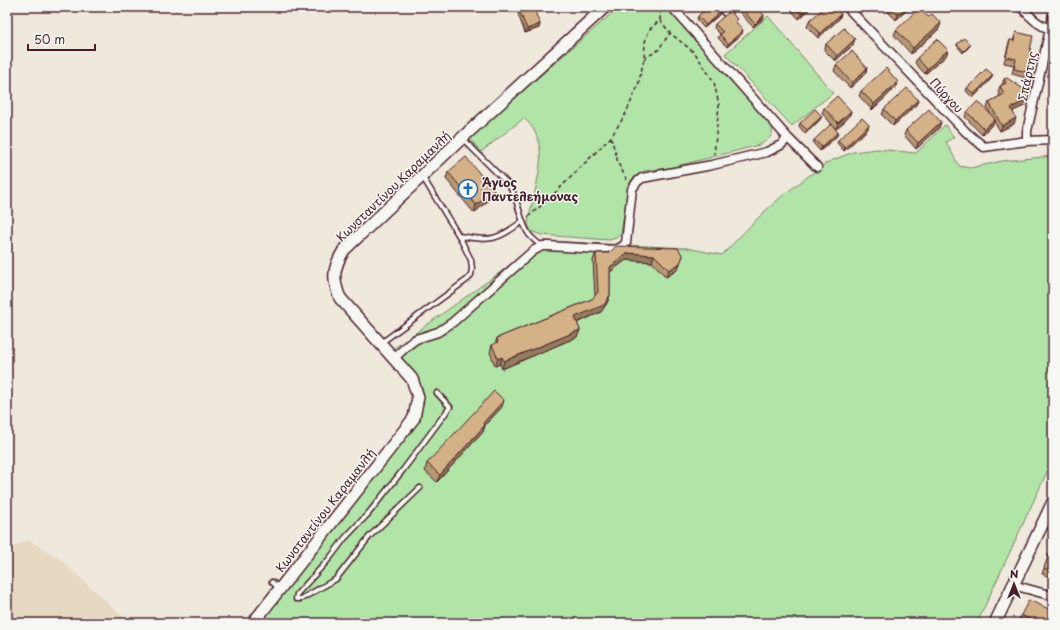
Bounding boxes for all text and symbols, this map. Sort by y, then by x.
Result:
scale bar [28,26,95,52]
text: 50 m [34,30,65,48]
street label: Σπάρτης [1013,49,1041,103]
street label: Πύργου [926,73,968,117]
street label: Κωνσταντίνου Καραμανλή [332,127,454,245]
place label: Άγιος Παντελεήμονας [482,173,578,205]
church icon: Άγιος Παντελεήμονας [457,178,479,200]
street label: Κωνσταντίνου Καραμανλή [271,444,379,576]
north arrow [994,564,1034,604]
text: N [1010,565,1019,582]

